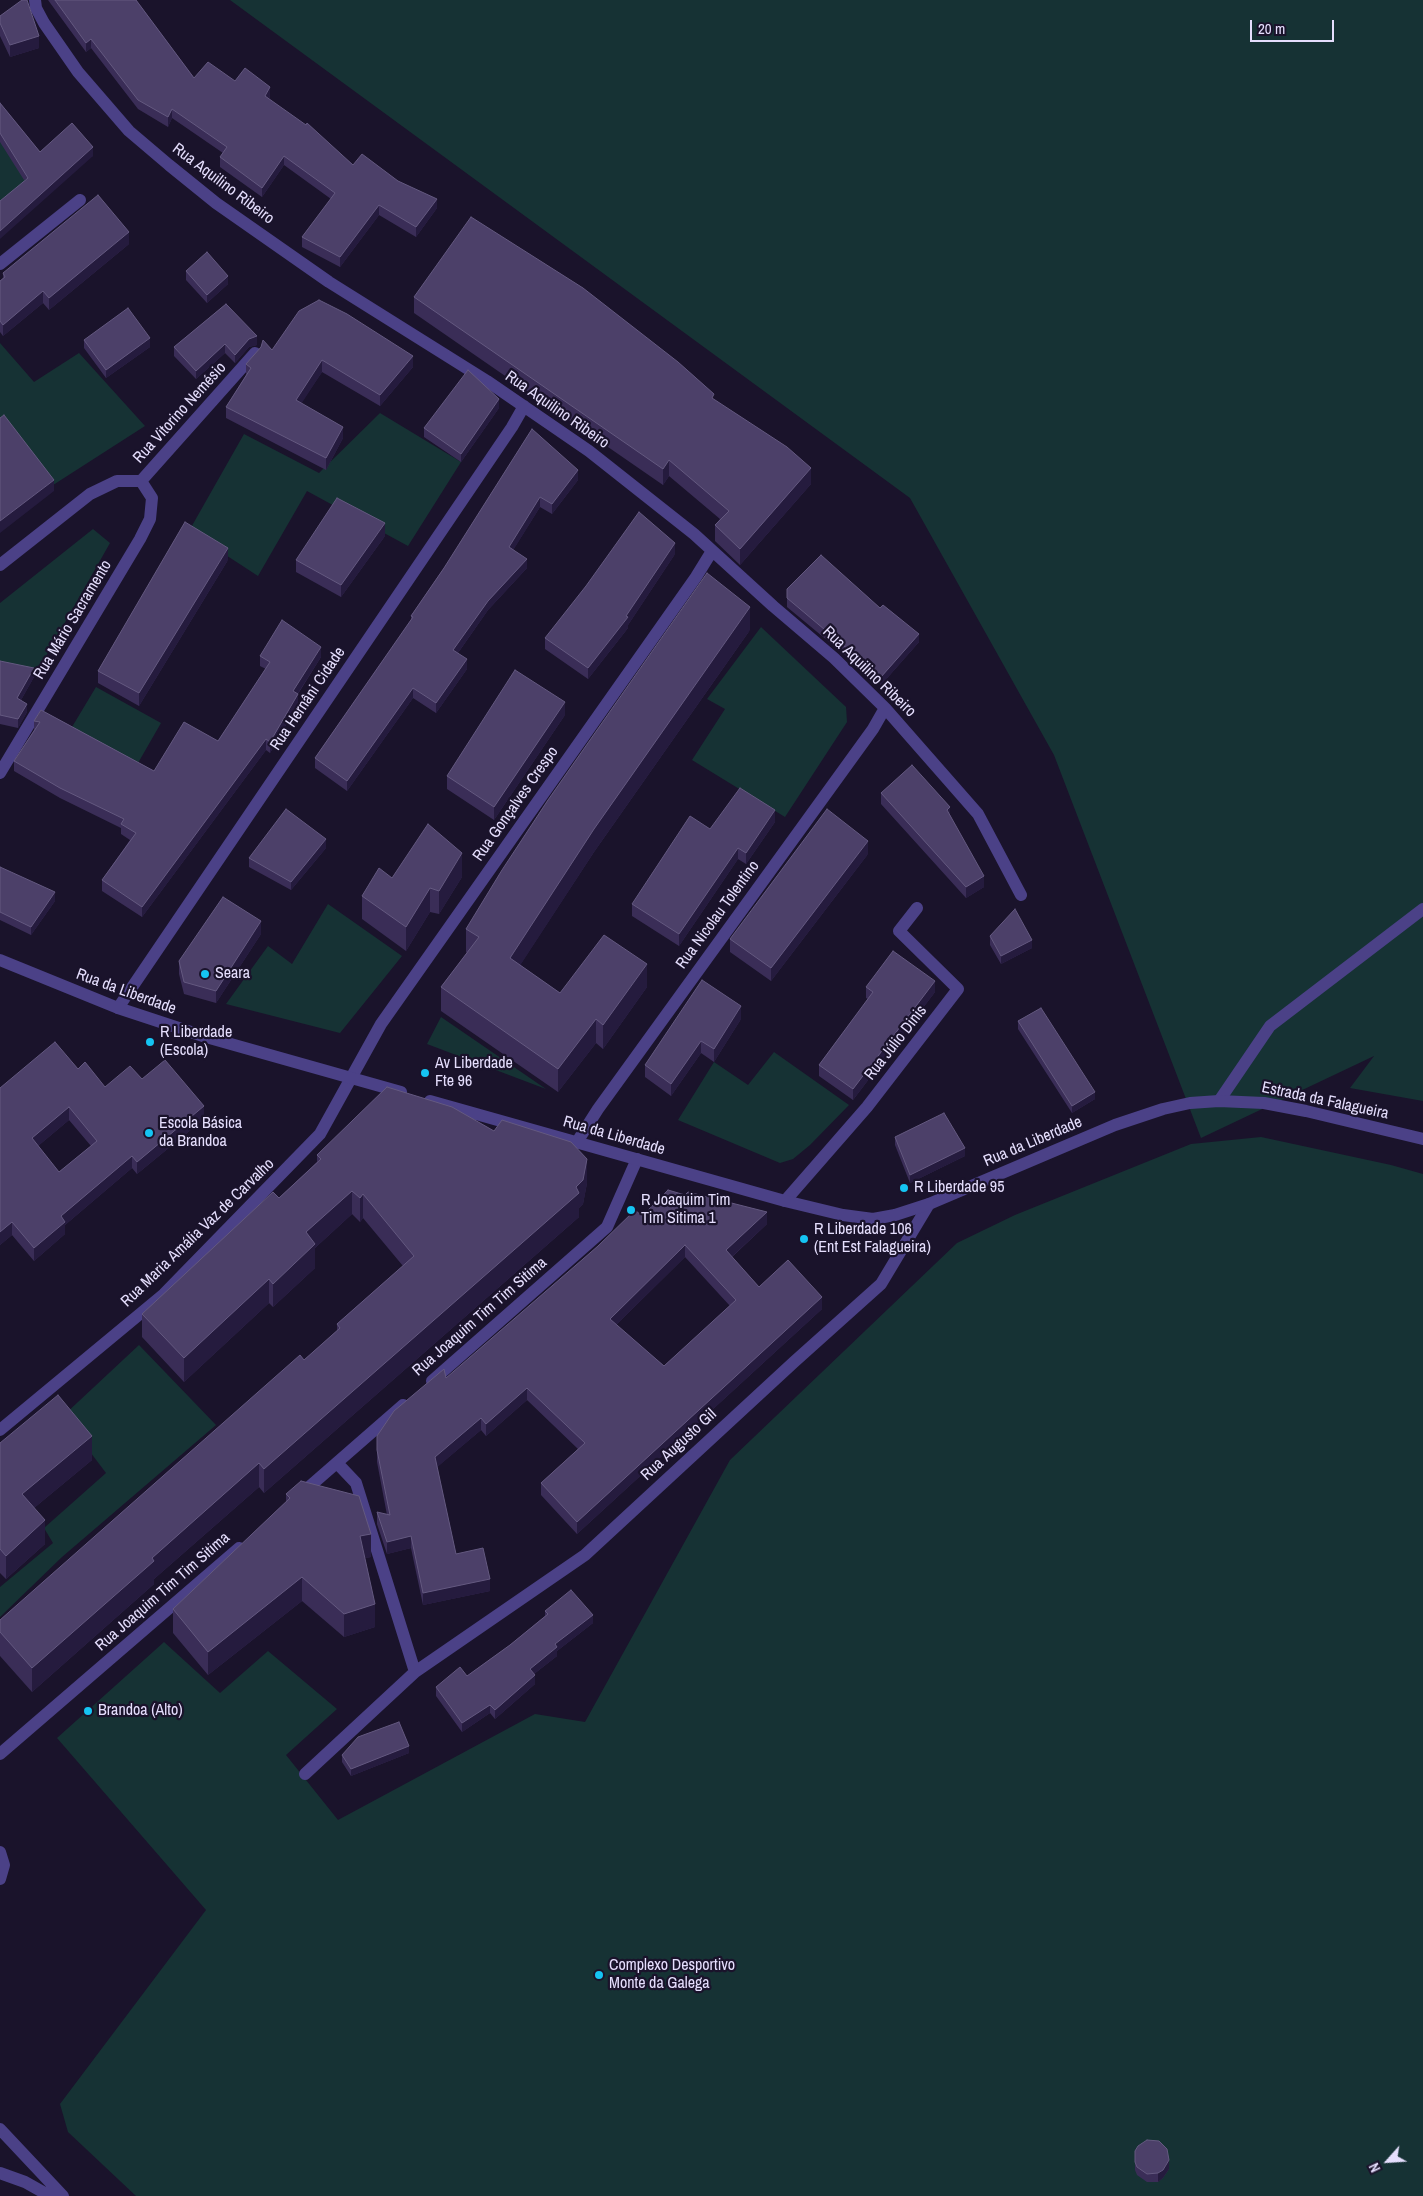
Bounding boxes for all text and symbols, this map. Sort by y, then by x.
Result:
scale bar [1253,10,1337,42]
text: 20 m [1258,18,1285,39]
street label: Rua Aquilino Ribeiro [168,139,278,229]
street label: Rua Vitorino Nemésio [130,358,230,468]
street label: Rua Aquilino Ribeiro [501,367,613,453]
street label: Rua Mário Sacramento [30,557,116,683]
street label: Rua Aquilino Ribeiro [818,623,920,721]
street label: Rua Hernâni Cidade [266,644,350,754]
street label: Rua Gonçalves Crespo [469,743,563,865]
street label: Rua Nicolau Tolentino [672,857,764,973]
place label: Seara [215,964,250,984]
street label: Rua da Liberdade [73,965,179,1019]
marker: Seara [199,968,211,980]
street label: Rua Júlio Dinis [861,1002,931,1084]
place label: R Liberdade (Escola) [160,1023,232,1061]
marker: R Liberdade (Escola) [144,1036,156,1048]
place label: Av Liberdade Fte 96 [435,1054,513,1092]
marker: Av Liberdade Fte 96 [419,1067,431,1079]
street label: Estrada da Falagueira [1260,1078,1390,1124]
street label: Rua da Liberdade [561,1112,667,1160]
street label: Rua da Liberdade [981,1113,1085,1171]
place label: Escola Básica da Brandoa [159,1114,242,1152]
marker: Escola Básica da Brandoa [143,1127,155,1139]
street label: Rua Maria Amália Vaz de Carvalho [117,1155,279,1311]
place label: R Liberdade 95 [914,1178,1004,1198]
marker: R Liberdade 95 [898,1182,910,1194]
place label: R Joaquim Tim Tim Sitima 1 [641,1191,730,1229]
marker: R Joaquim Tim Tim Sitima 1 [625,1204,637,1216]
place label: R Liberdade 106 (Ent Est Falagueira) [814,1220,931,1258]
marker: R Liberdade 106 (Ent Est Falagueira) [798,1233,810,1245]
street label: Rua Joaquim Tim Tim Sitima [409,1253,551,1381]
street label: Rua Augusto Gil [637,1405,721,1485]
street label: Rua Joaquim Tim Tim Sitima [92,1528,234,1656]
place label: Brandoa (Alto) [98,1701,183,1721]
marker: Brandoa (Alto) [82,1705,94,1717]
place label: Complexo Desportivo Monte da Galega [609,1956,735,1994]
marker: Complexo Desportivo Monte da Galega [593,1969,605,1981]
north arrow [1363,2136,1413,2186]
text: N [1365,2160,1384,2175]

